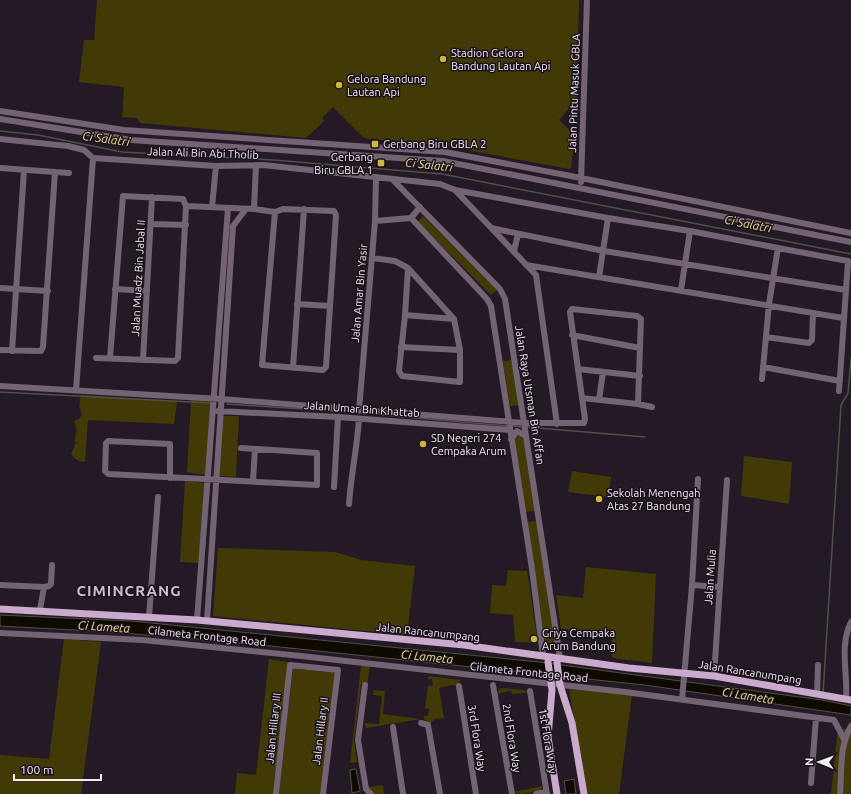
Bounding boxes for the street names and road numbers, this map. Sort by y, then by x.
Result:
street label: Jalan Pintu Masuk GBLA [566,33,582,153]
street label: Jalan Ali Bin Abi Tholib [147,145,259,161]
street label: Jalan Muadz Bin Jabal II [129,219,147,337]
street label: Jalan Amar Bin Yasir [349,242,369,343]
street label: Jalan Raya Utsman Bin Affan [513,325,547,465]
street label: Jalan Umar Bin Khattab [304,399,420,419]
street label: Jalan Mulia [702,549,718,605]
street label: Jalan Rancanumpang [375,621,481,643]
street label: Cilameta Frontage Road [147,624,267,648]
street label: Jalan Rancanumpang [697,658,803,686]
street label: Cilameta Frontage Road [469,660,589,684]
street label: Jalan Hillary III [263,692,283,764]
street label: Jalan Hillary II [310,696,330,766]
street label: 2nd Flora Way [501,703,523,774]
street label: 3rd Flora Way [466,704,488,773]
street label: 1st Flora Way [537,707,559,775]

